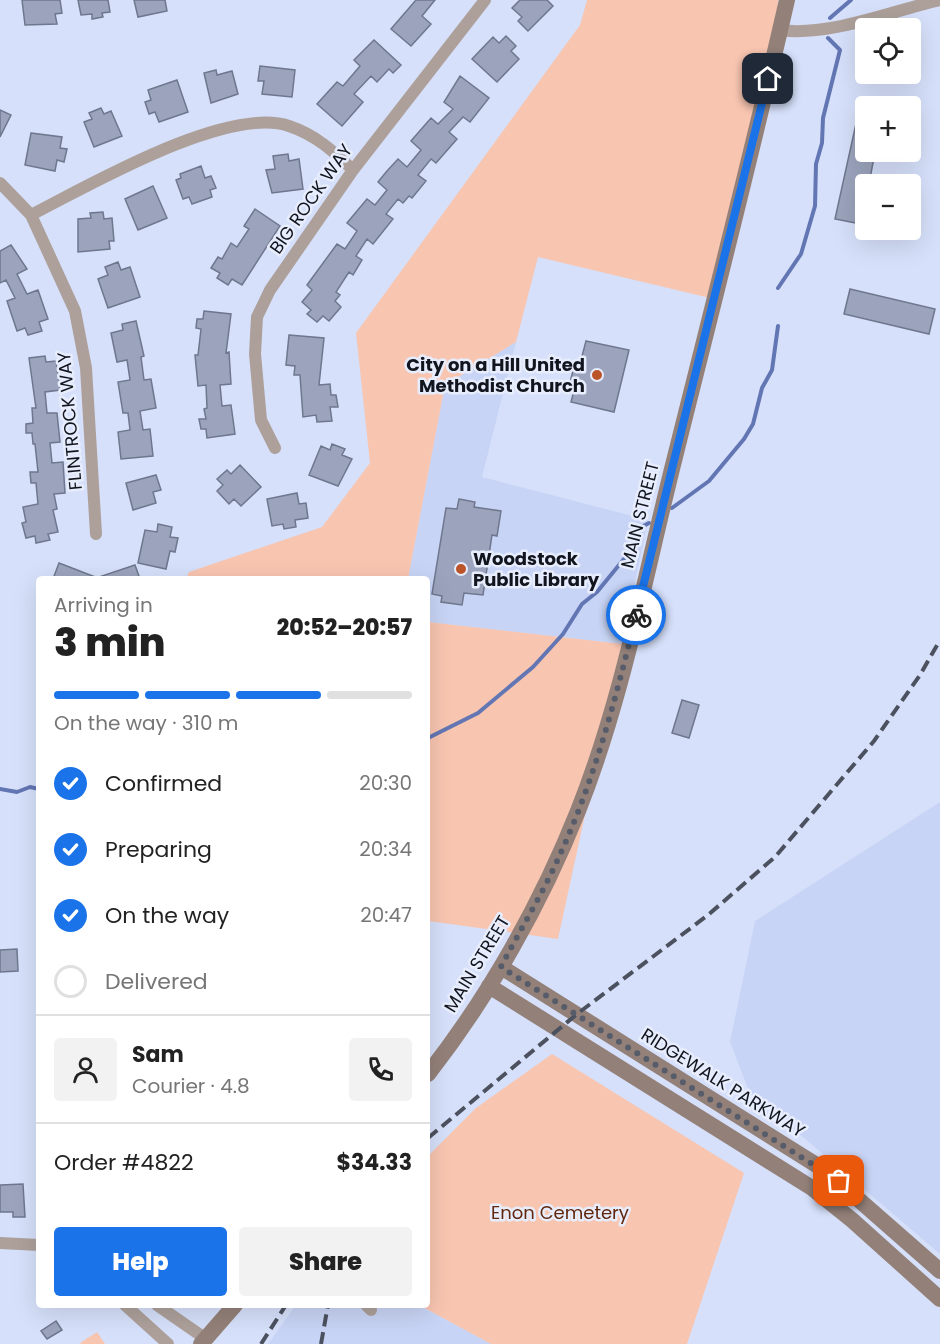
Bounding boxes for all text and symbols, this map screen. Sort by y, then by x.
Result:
map controls [855,18,921,240]
button: locate [855,18,921,84]
pin [742,53,793,104]
icon: home [751,62,784,95]
button: + [855,96,921,162]
street label: BIG ROCK WAY [263,138,358,259]
button: − [855,174,921,240]
street label: FLINTROCK WAY [51,351,88,491]
place label: City on a Hill United Methodist Church [406,352,585,398]
marker: City on a Hill United Methodist Church [590,368,604,382]
street label: MAIN STREET [614,459,665,571]
place label: Woodstock Public Library [473,546,600,592]
marker: Woodstock Public Library [454,562,468,576]
courier [606,585,666,645]
text: Arriving in [54,591,153,619]
icon: bike [620,599,653,632]
text: 20:52–20:57 [277,612,412,643]
text: 3 min [54,615,166,670]
text: On the way · 310 m [54,709,238,737]
icon: check [54,767,87,800]
text: Confirmed [105,768,222,799]
text: 20:30 [359,769,412,797]
icon: check [54,833,87,866]
text: Preparing [105,834,212,865]
text: 20:34 [359,835,412,863]
icon: check [54,899,87,932]
text: On the way [105,900,229,931]
text: 20:47 [360,901,412,929]
street label: MAIN STREET [438,910,515,1017]
text: Delivered [105,966,208,997]
street label: RIDGEWALK PARKWAY [637,1022,810,1143]
button: person [54,1038,117,1101]
button: phone [349,1038,412,1101]
text: Sam [132,1039,184,1070]
text: Courier · 4.8 [132,1072,250,1100]
text: Order #4822 [54,1147,194,1178]
text: $34.33 [336,1147,412,1178]
pin [813,1155,864,1206]
icon: bag [822,1164,855,1197]
park label: Enon Cemetery [491,1200,629,1225]
button: Help [54,1227,227,1296]
button: Share [239,1227,412,1296]

